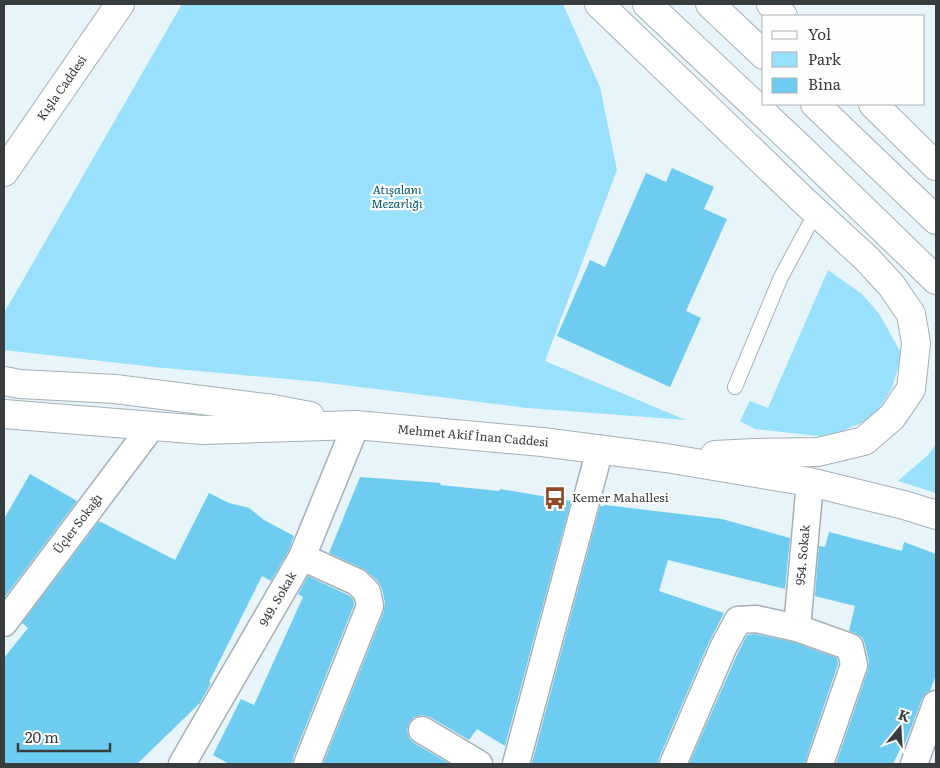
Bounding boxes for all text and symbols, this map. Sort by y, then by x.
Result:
legend [762,15,925,105]
text: Yol [808,22,831,45]
text: Park [808,47,842,70]
street label: Kışla Caddesi [32,51,90,124]
text: Bina [808,72,842,95]
park label: Atışalanı Mezarlığı [371,180,423,212]
street label: Mehmet Akif İnan Caddesi [397,419,549,451]
bus stop icon: Kemer Mahallesi [542,485,568,511]
place label: Kemer Mahallesi [572,488,669,506]
street label: Üçler Sokağı [48,489,106,557]
street label: 954. Sokak [790,523,814,586]
street label: 949. Sokak [254,567,300,629]
north arrow [875,703,925,753]
text: K [896,703,913,726]
scale bar [18,720,110,752]
text: 20 m [25,725,59,748]

